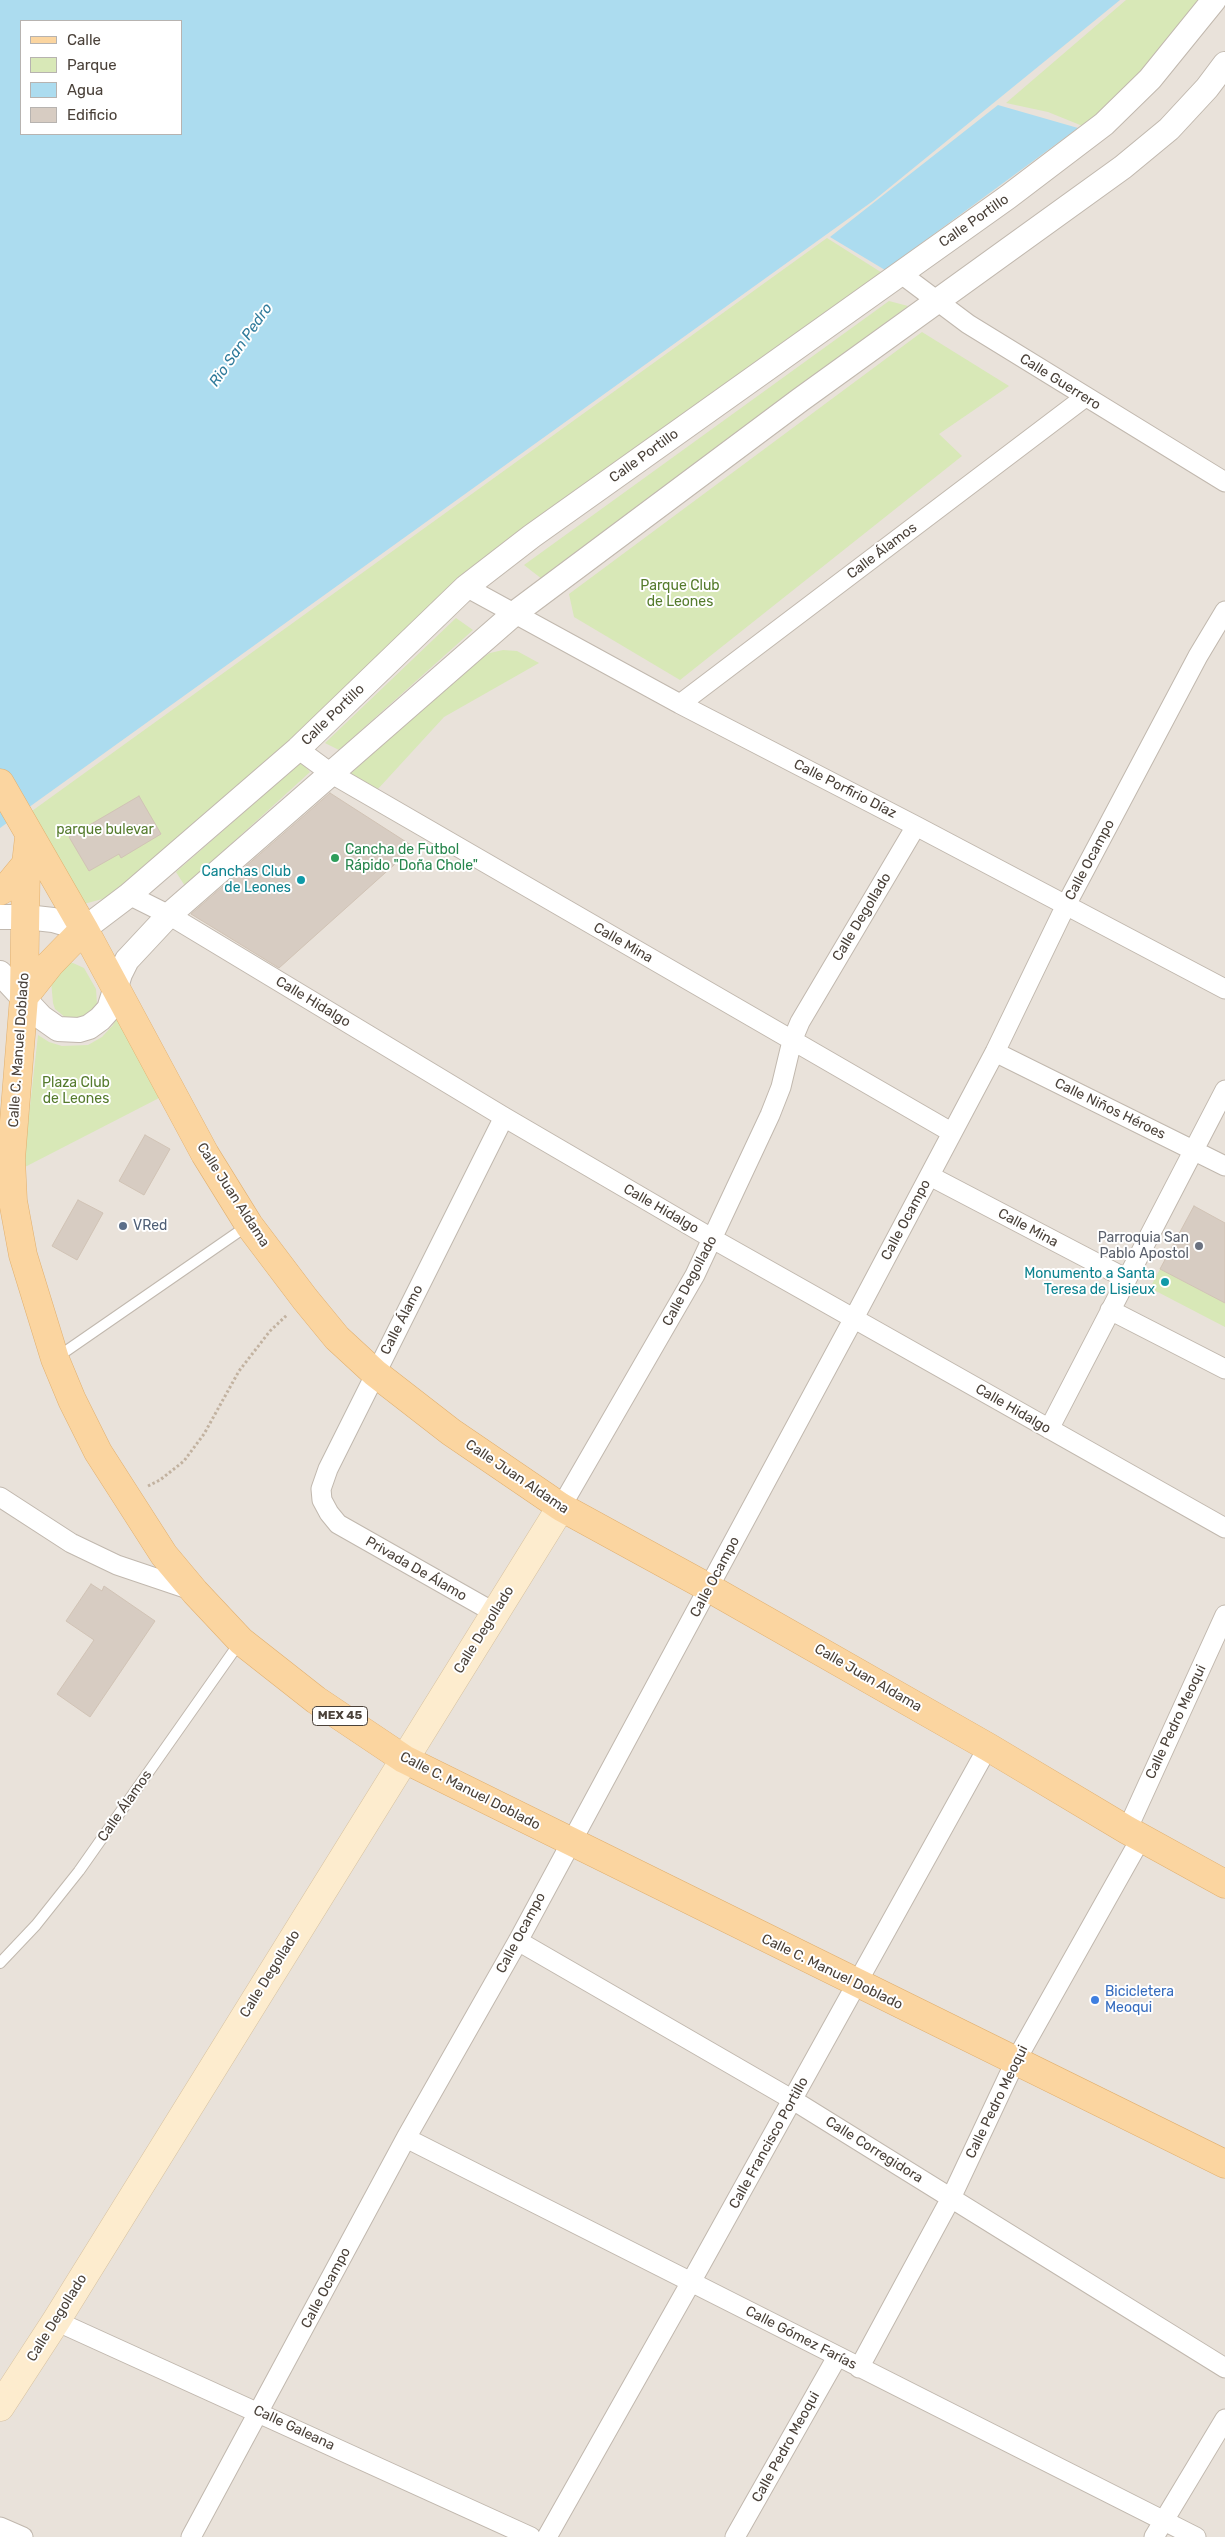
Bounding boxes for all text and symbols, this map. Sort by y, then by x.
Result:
legend [20,20,182,135]
text: Calle [67,31,101,49]
text: Parque [67,56,117,74]
text: Agua [67,81,103,99]
text: Edificio [67,106,117,124]
street label: Calle Portillo [936,191,1012,251]
water label: Rio San Pedro [206,300,276,390]
street label: Calle Guerrero [1016,350,1104,414]
street label: Calle Portillo [606,425,682,487]
street label: Calle Álamos [844,519,920,583]
park label: Parque Club de Leones [640,578,720,610]
street label: Calle Portillo [298,681,368,749]
street label: Calle Porfirio Díaz [791,756,899,822]
street label: Calle Ocampo [1062,817,1118,903]
park label: parque bulevar [56,822,154,838]
place label: Cancha de Futbol Rápido "Doña Chole" [345,842,478,874]
marker: Cancha de Futbol Rápido "Doña Chole" [329,852,341,864]
place label: Canchas Club de Leones [201,864,291,896]
street label: Calle Degollado [829,870,895,964]
marker: Canchas Club de Leones [295,874,307,886]
street label: Calle Mina [590,919,656,967]
street label: Calle C. Manuel Doblado [5,972,33,1128]
street label: Calle Hidalgo [273,973,353,1031]
park label: Plaza Club de Leones [42,1075,110,1108]
street label: Calle Niños Héroes [1052,1075,1168,1143]
street label: Calle Juan Aldama [193,1140,273,1250]
street label: Calle Ocampo [878,1177,934,1263]
street label: Calle Hidalgo [620,1181,702,1237]
street label: Calle Mina [995,1205,1061,1251]
place label: VRed [133,1218,167,1234]
marker: VRed [117,1220,129,1232]
place label: Parroquia San Pablo Apostol [1098,1230,1189,1262]
street label: Calle Degollado [659,1233,721,1329]
marker: Parroquia San Pablo Apostol [1193,1240,1205,1252]
place label: Monumento a Santa Teresa de Lisieux [1024,1266,1155,1298]
marker: Monumento a Santa Teresa de Lisieux [1159,1276,1171,1288]
street label: Calle Álamo [377,1282,427,1358]
street label: Calle Hidalgo [972,1381,1054,1437]
street label: Calle Juan Aldama [462,1436,572,1518]
street label: Privada De Álamo [362,1533,470,1605]
street label: Calle Ocampo [687,1534,743,1620]
street label: Calle Degollado [450,1583,518,1677]
street label: Calle Juan Aldama [811,1640,925,1716]
street label: Calle Pedro Meoqui [1142,1662,1210,1782]
road number: MEX 45 [312,1706,368,1725]
street label: Calle C. Manuel Doblado [397,1748,543,1834]
street label: Calle Álamos [94,1767,156,1845]
street label: Calle Ocampo [493,1890,549,1976]
street label: Calle Degollado [236,1927,304,2021]
street label: Calle C. Manuel Doblado [759,1930,905,2014]
place label: Bicicletera Meoqui [1105,1984,1174,2016]
marker: Bicicletera Meoqui [1089,1994,1101,2006]
street label: Calle Pedro Meoqui [962,2043,1032,2161]
street label: Calle Francisco Portillo [726,2074,812,2212]
street label: Calle Corregidora [822,2113,926,2187]
street label: Calle Ocampo [298,2245,354,2331]
street label: Calle Degollado [23,2271,91,2365]
street label: Calle Gómez Farías [743,2303,859,2373]
street label: Calle Pedro Meoqui [749,2389,823,2505]
street label: Calle Galeana [251,2402,337,2454]

